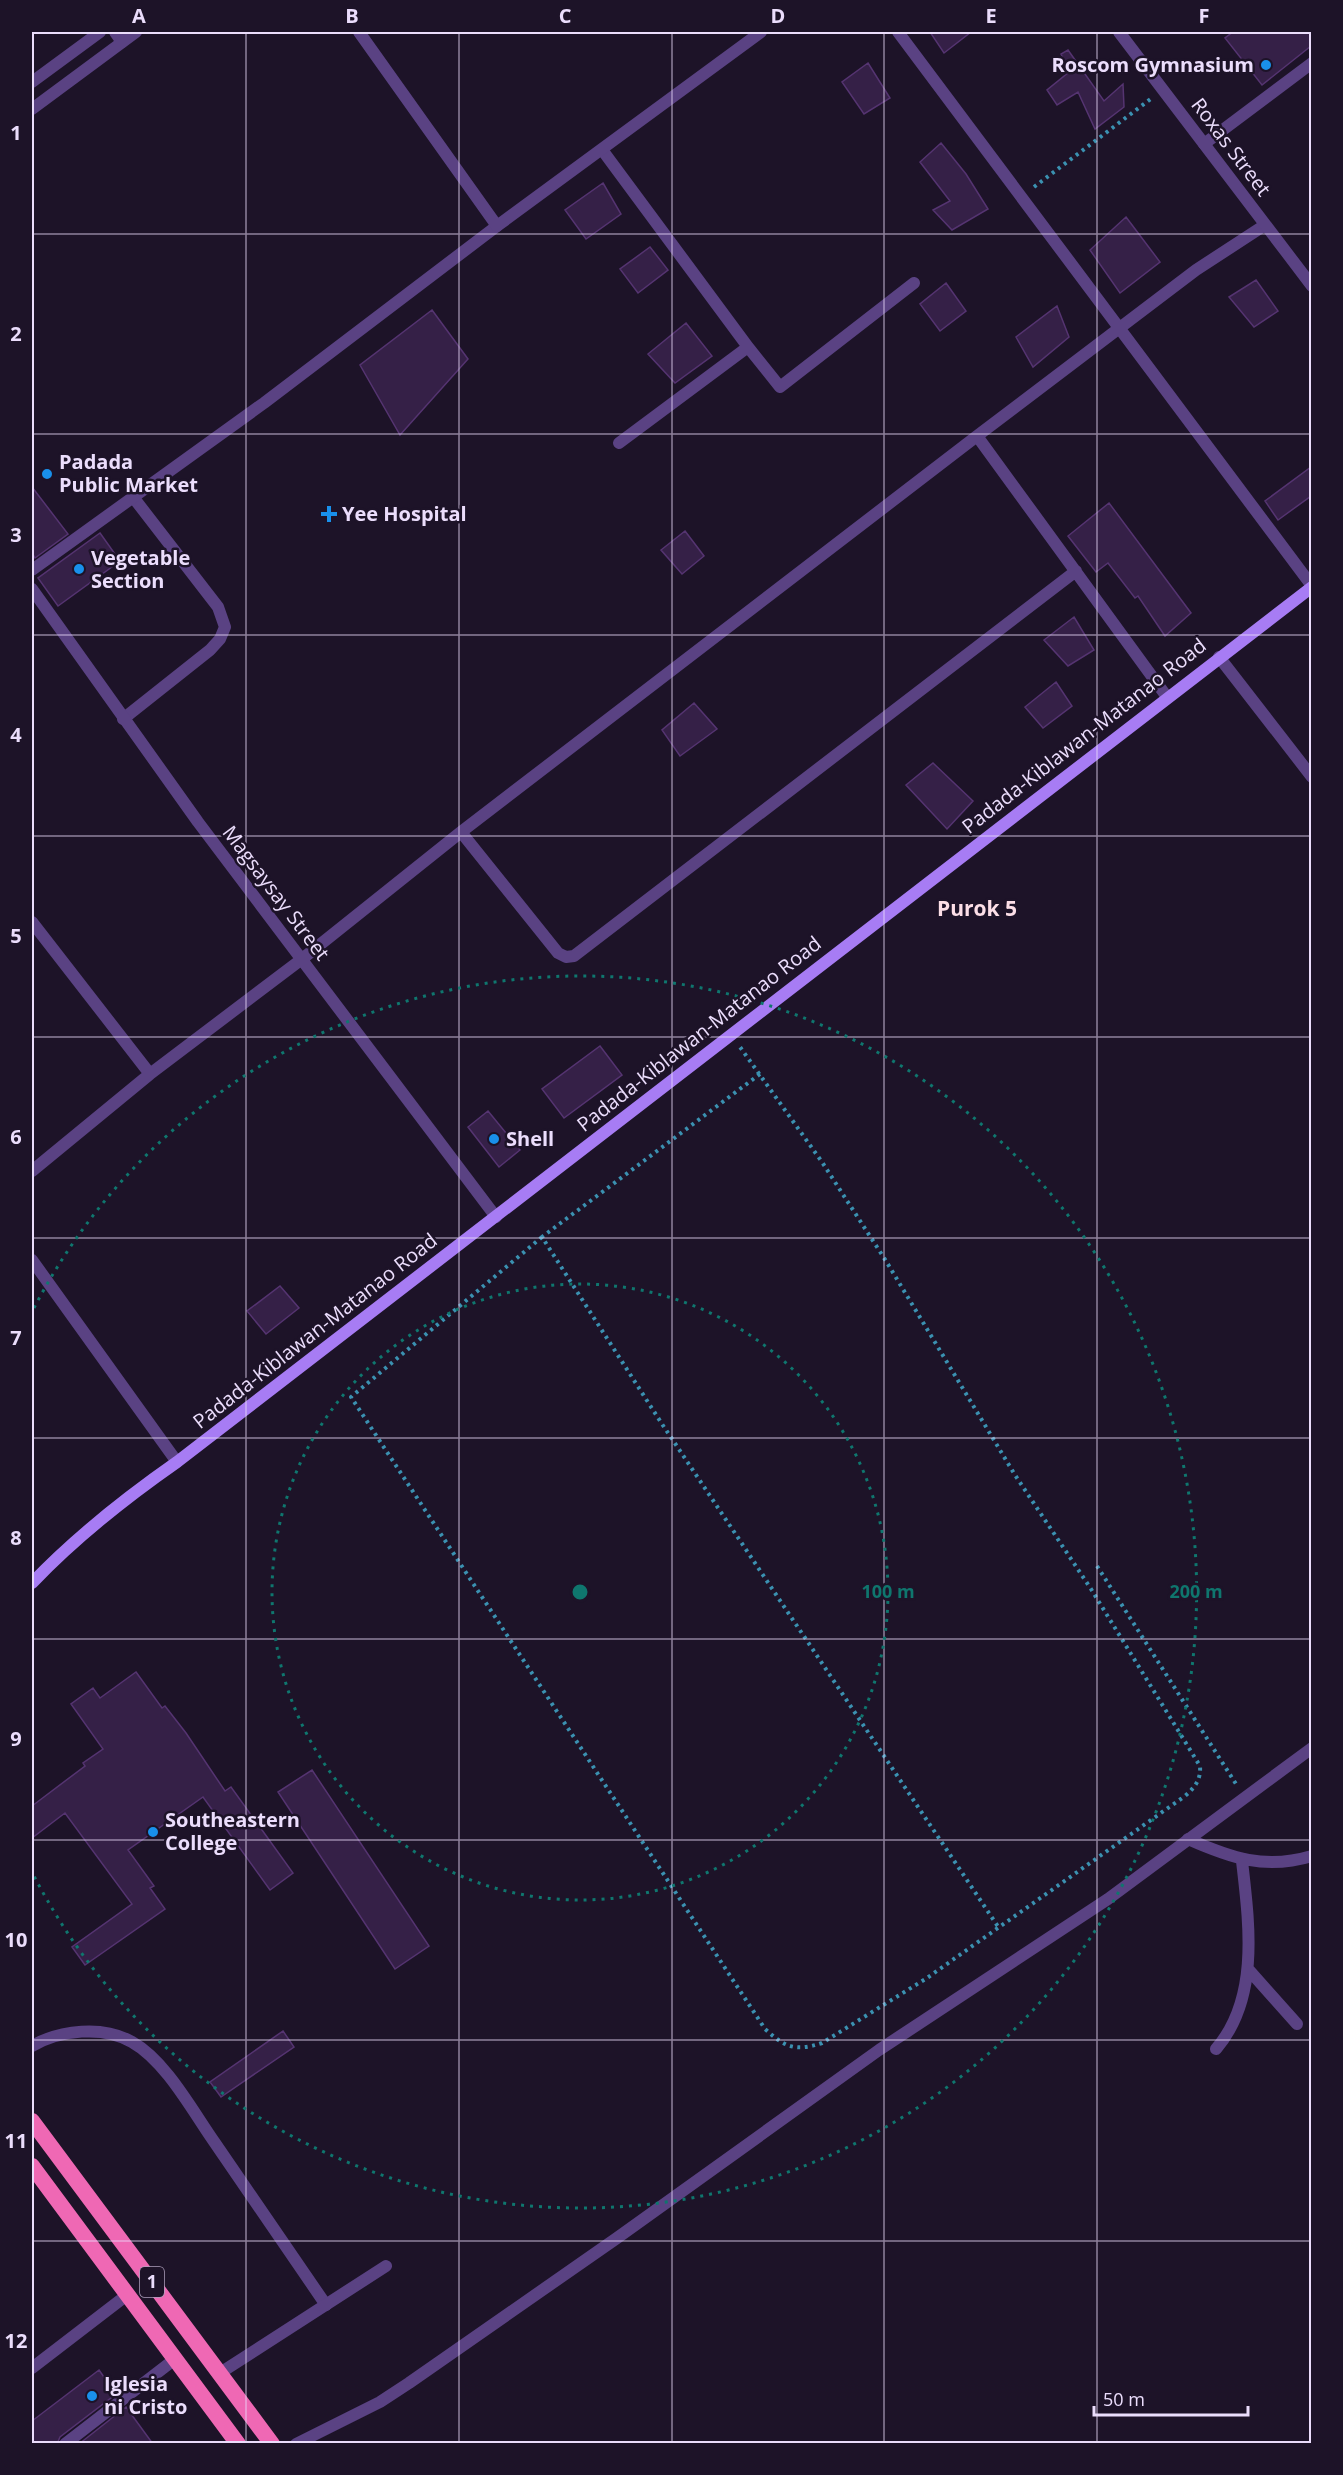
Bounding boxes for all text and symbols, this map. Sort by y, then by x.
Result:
text: A [132,2,146,29]
text: B [345,2,359,29]
text: C [559,2,572,29]
text: D [771,2,785,29]
text: E [985,2,997,29]
text: F [1199,2,1209,29]
place label: Roscom Gymnasium [1051,51,1254,78]
marker: Roscom Gymnasium [1259,58,1273,72]
street label: Roxas Street [1186,92,1277,201]
text: 1 [10,119,22,146]
text: 2 [10,320,22,347]
place label: Padada Public Market [59,448,198,498]
marker: Padada Public Market [40,467,54,481]
place label: Yee Hospital [342,500,467,527]
marker: Yee Hospital [320,505,338,523]
text: 3 [10,521,22,548]
place label: Vegetable Section [91,544,190,594]
marker: Vegetable Section [72,562,86,576]
street label: Padada-Kiblawan-Matanao Road [956,632,1211,840]
text: 4 [10,721,22,748]
street label: Magsaysay Street [217,820,336,966]
district label: Purok 5 [937,894,1017,922]
text: 5 [10,922,22,949]
street label: Padada-Kiblawan-Matanao Road [571,930,826,1138]
text: 6 [10,1123,22,1150]
place label: Shell [506,1125,554,1152]
marker: Shell [487,1132,501,1146]
street label: Padada-Kiblawan-Matanao Road [187,1227,442,1435]
text: 7 [10,1324,22,1351]
text: 8 [10,1524,22,1551]
text: 100 m [861,1579,915,1603]
text: 200 m [1169,1579,1223,1603]
centre of rings [570,1582,590,1602]
text: 9 [10,1725,22,1752]
place label: Southeastern College [165,1806,300,1856]
marker: Southeastern College [146,1825,160,1839]
text: 10 [5,1926,27,1953]
text: 11 [5,2127,27,2154]
road number: 1 [140,2267,164,2297]
text: 12 [5,2327,27,2354]
place label: Iglesia ni Cristo [104,2370,187,2420]
scale bar [1094,2379,1248,2417]
text: 50 m [1103,2387,1145,2411]
marker: Iglesia ni Cristo [85,2389,99,2403]

